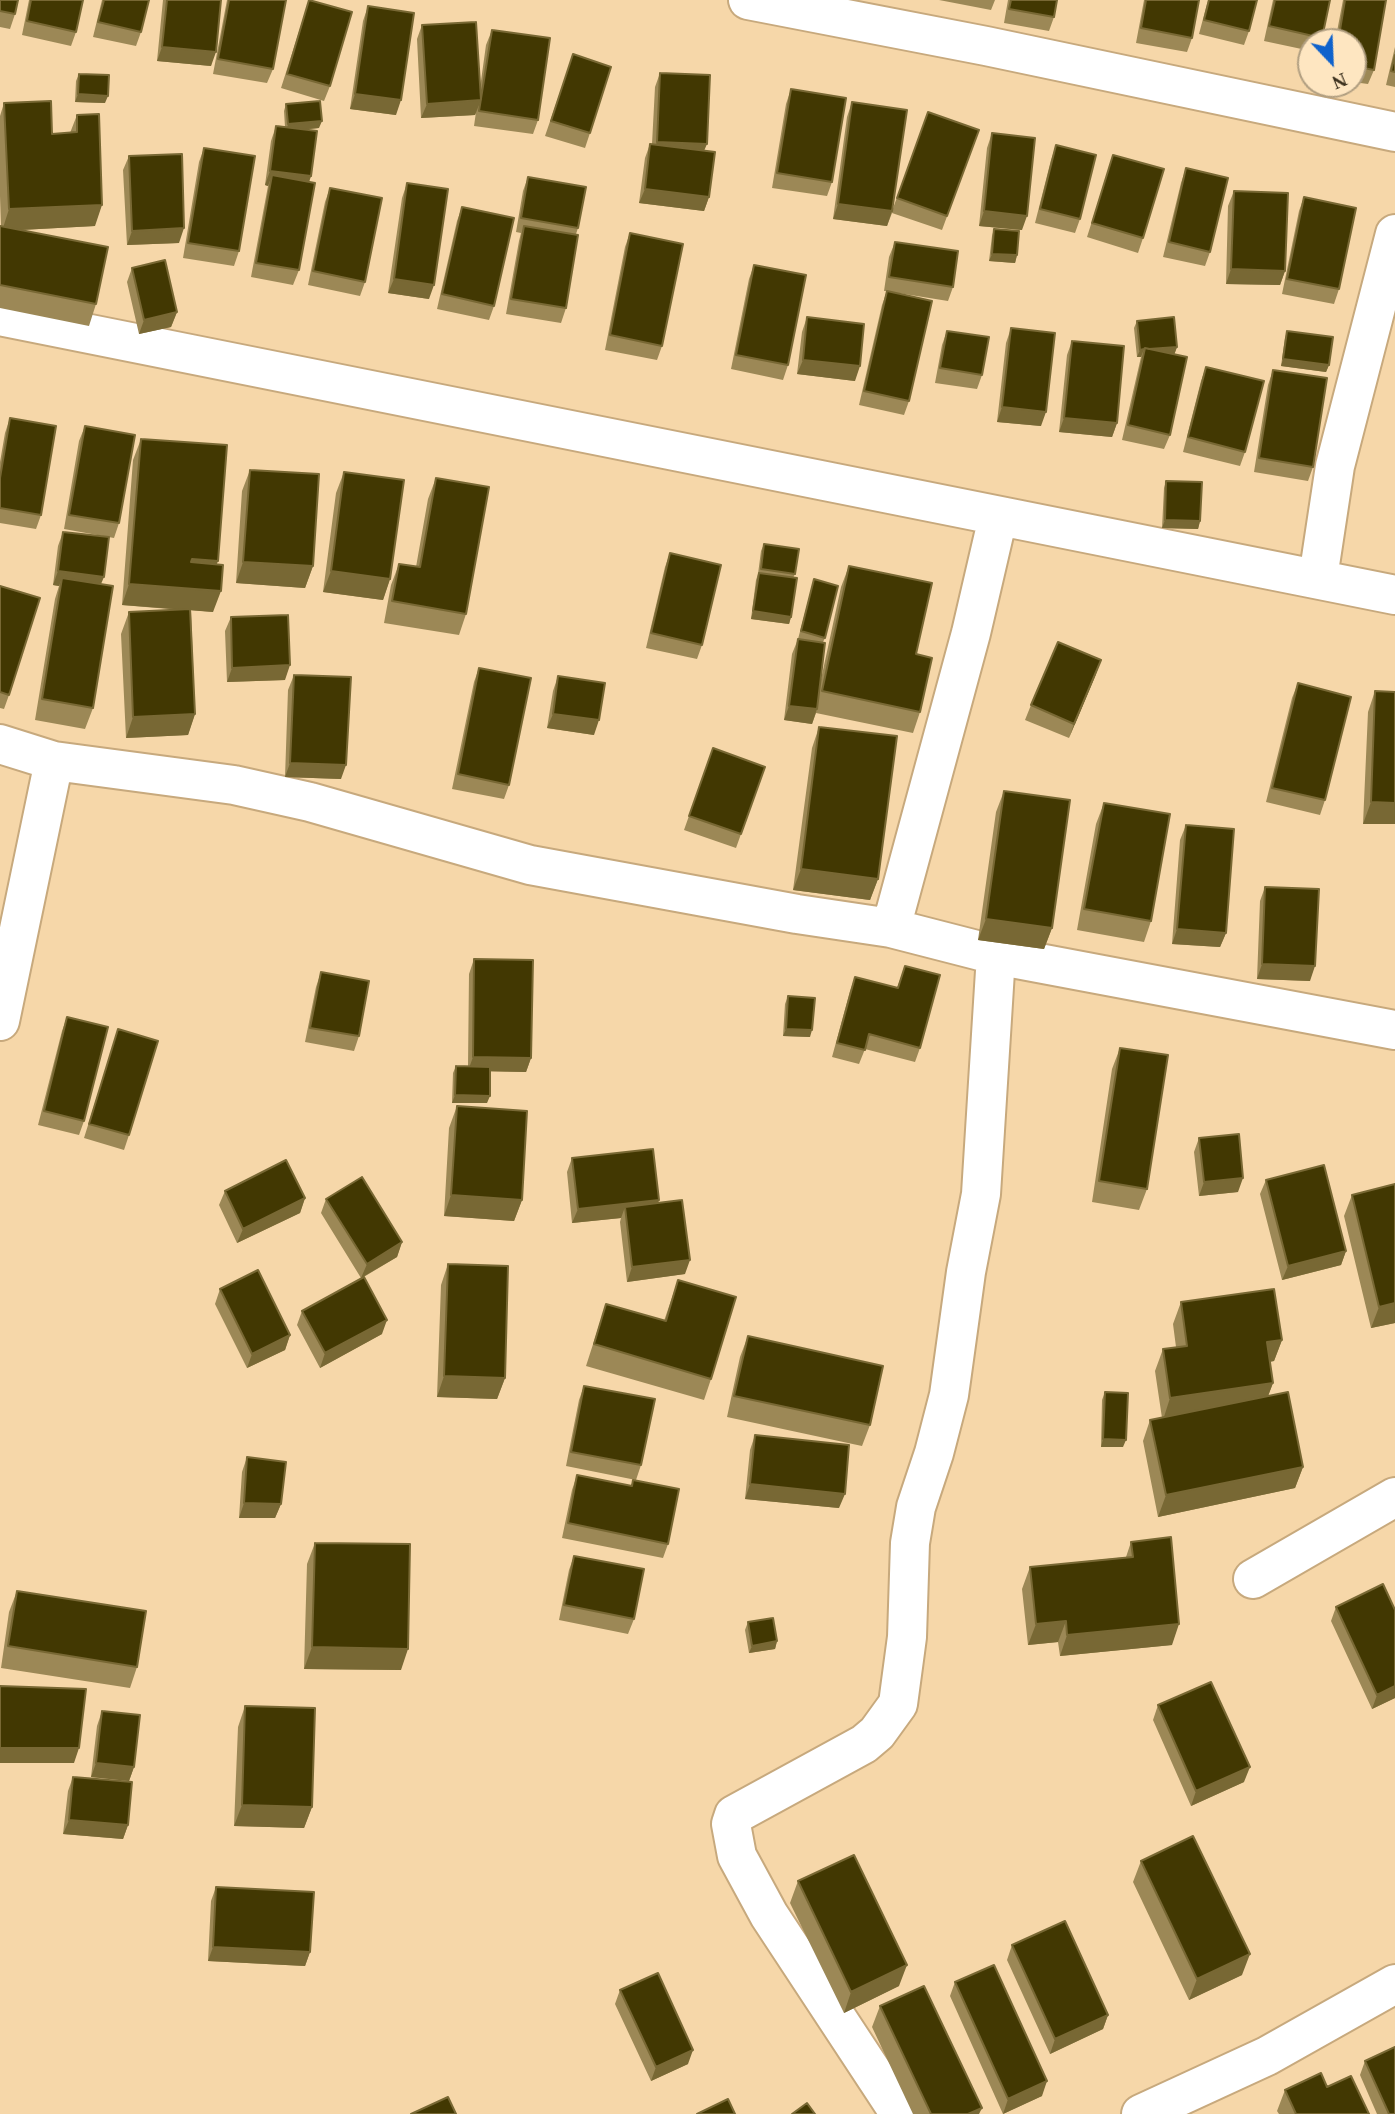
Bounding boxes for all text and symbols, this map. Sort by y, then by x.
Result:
north arrow [1297,28,1367,98]
text: N [1329,69,1350,93]

